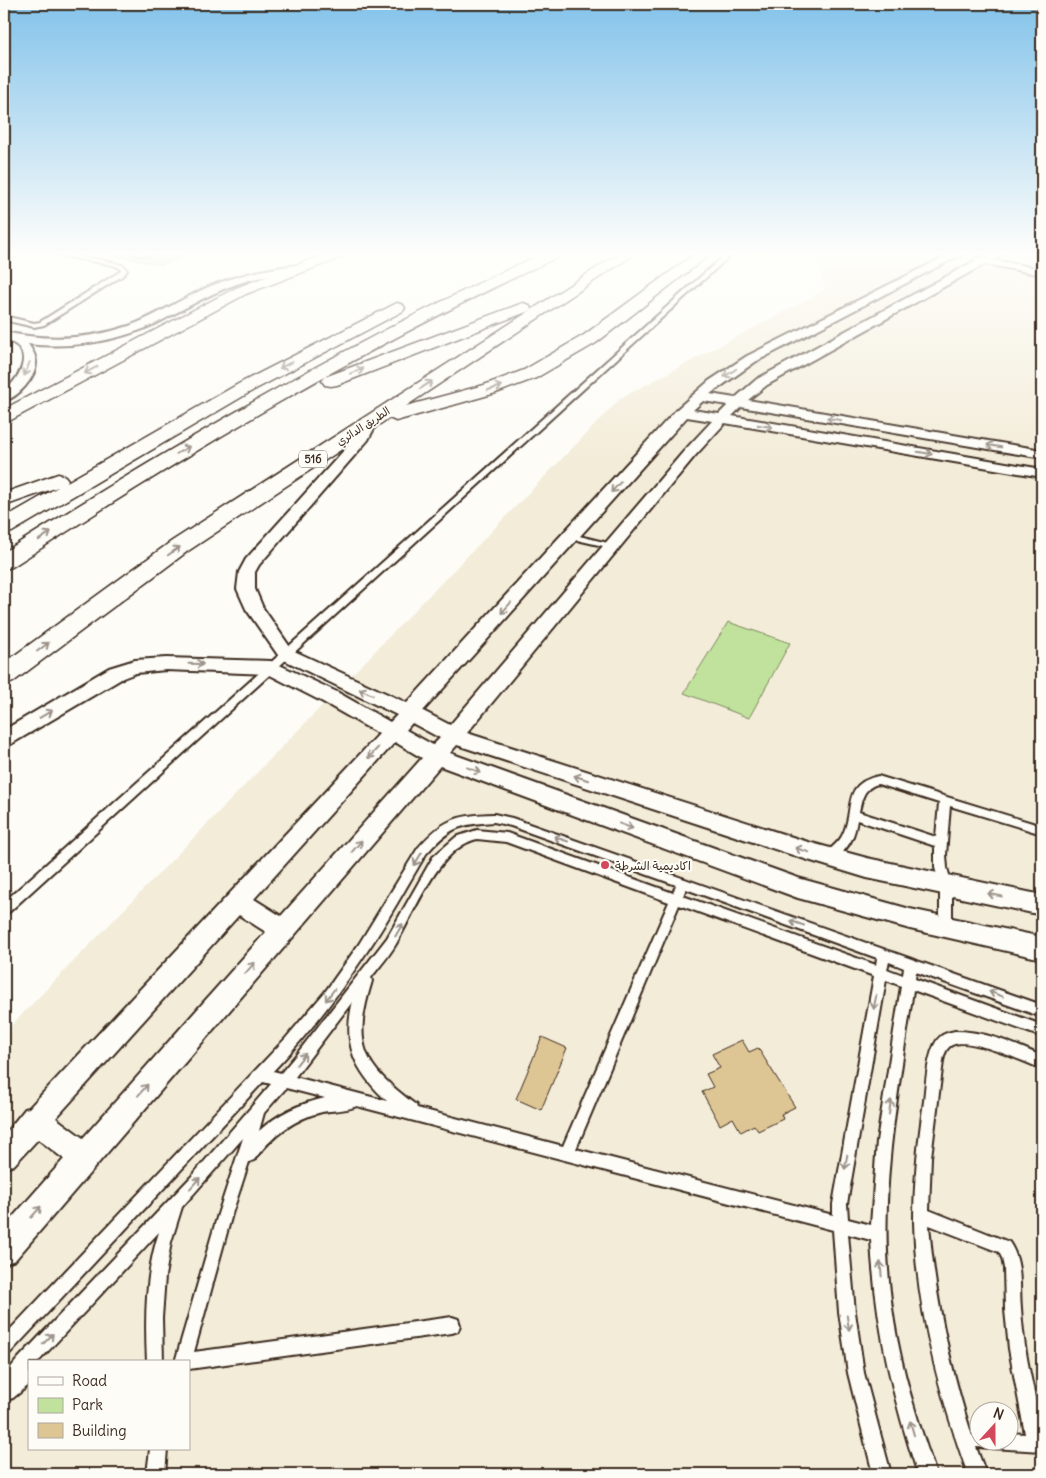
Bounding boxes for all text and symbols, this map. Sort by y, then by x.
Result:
one-way arrow [22,361,31,376]
one-way arrow [279,361,294,371]
one-way arrow [83,365,98,375]
one-way arrow [349,366,364,375]
one-way arrow [723,368,737,378]
one-way arrow [419,379,433,389]
one-way arrow [486,382,502,392]
street label: الطريق الدائري [334,403,394,450]
one-way arrow [826,414,842,424]
one-way arrow [757,422,773,432]
one-way arrow [987,440,1003,450]
one-way arrow [175,444,189,454]
one-way arrow [917,449,933,459]
road number: 516 [299,450,327,468]
one-way arrow [610,481,621,494]
one-way arrow [37,530,51,540]
one-way arrow [167,546,181,556]
one-way arrow [500,601,512,614]
one-way arrow [35,642,49,652]
one-way arrow [188,659,204,669]
one-way arrow [359,687,374,696]
one-way arrow [38,708,52,718]
one-way arrow [367,747,379,759]
one-way arrow [466,766,481,775]
one-way arrow [574,773,590,782]
one-way arrow [618,822,634,831]
one-way arrow [553,834,569,844]
one-way arrow [351,839,363,852]
one-way arrow [795,844,811,854]
one-way arrow [413,851,423,865]
place label: اكاديمية الشرطة [615,858,691,873]
marker: اكاديمية الشرطة [599,859,611,871]
one-way arrow [987,890,1003,900]
one-way arrow [790,918,805,927]
one-way arrow [394,923,404,937]
one-way arrow [244,961,256,974]
one-way arrow [324,988,335,1001]
one-way arrow [989,989,1005,998]
one-way arrow [869,993,879,1009]
one-way arrow [295,1053,306,1066]
one-way arrow [137,1084,149,1097]
one-way arrow [885,1099,895,1115]
one-way arrow [841,1153,851,1169]
one-way arrow [190,1176,201,1189]
one-way arrow [30,1206,42,1219]
one-way arrow [876,1261,886,1277]
one-way arrow [844,1315,854,1331]
one-way arrow [42,1333,54,1346]
legend [28,1360,190,1450]
text: Road [72,1371,107,1390]
text: Park [72,1395,103,1414]
north arrow [968,1400,1018,1450]
text: N [991,1404,1006,1424]
one-way arrow [907,1420,917,1436]
text: Building [72,1421,127,1440]

